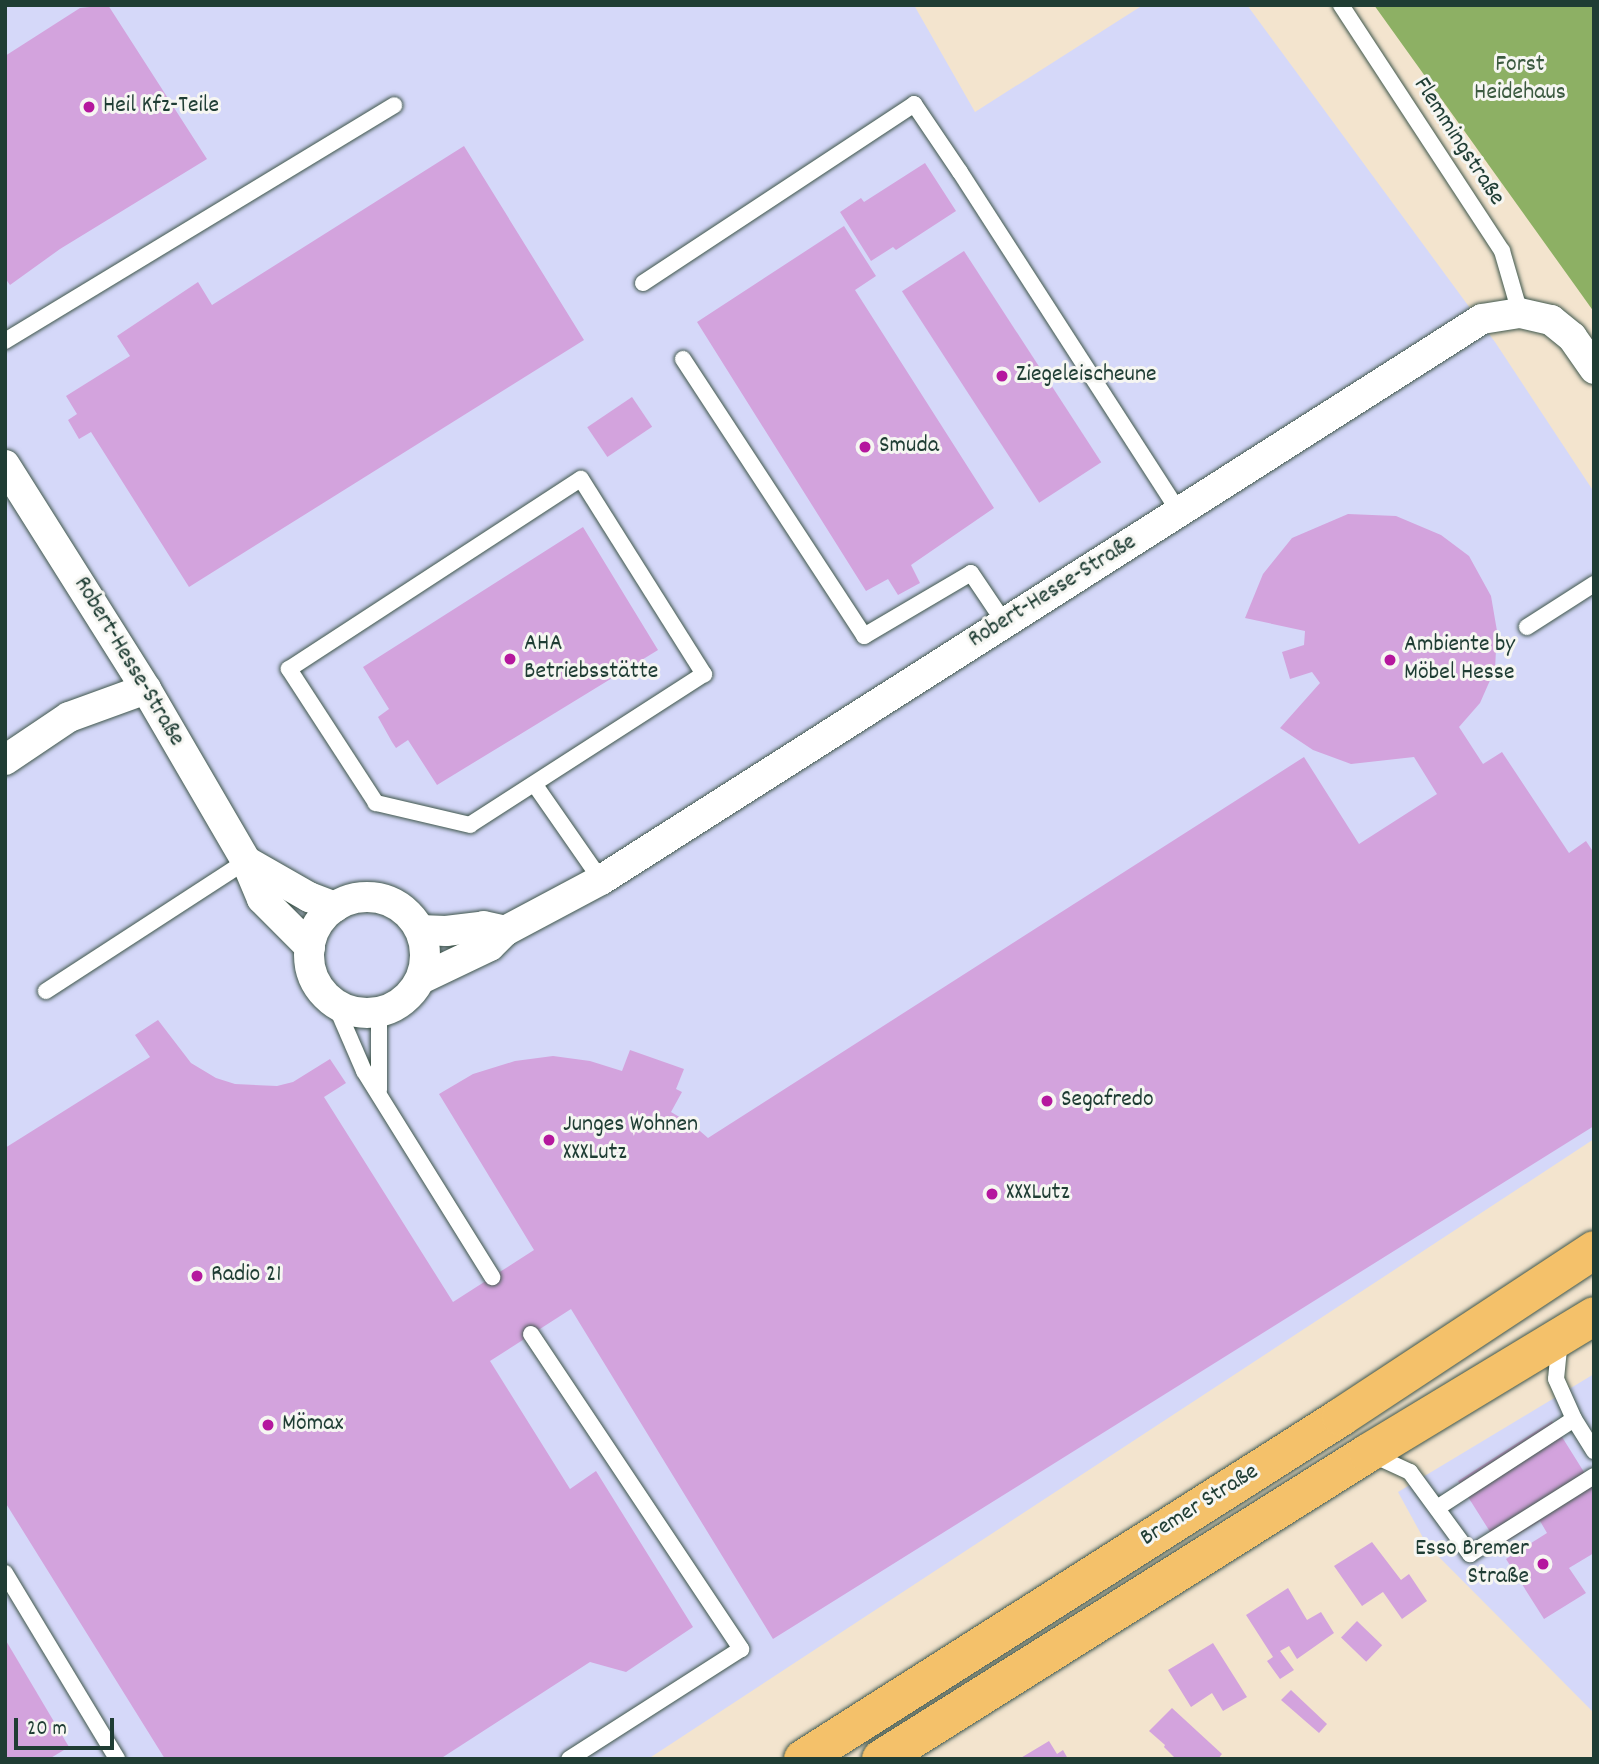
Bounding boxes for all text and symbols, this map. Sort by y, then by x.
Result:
park label: Forst Heidehaus [1474,52,1566,108]
street label: Flemmingstraße [1406,73,1510,211]
place label: Heil Kfz-Teile [103,93,219,121]
marker: Heil Kfz-Teile [81,99,97,115]
place label: Ziegeleischeune [1016,362,1157,390]
marker: Ziegeleischeune [994,368,1010,384]
place label: Smuda [879,433,939,461]
marker: Smuda [857,439,873,455]
street label: Robert-Hesse-Straße [964,529,1142,655]
street label: Robert-Hesse-Straße [66,572,190,752]
place label: AHA Betriebsstätte [524,631,658,687]
place label: Ambiente by Möbel Hesse [1404,632,1515,688]
marker: AHA Betriebsstätte [502,651,518,667]
marker: Ambiente by Möbel Hesse [1382,652,1398,668]
place label: Segafredo [1061,1087,1154,1115]
marker: Segafredo [1039,1093,1055,1109]
place label: Junges Wohnen XXXLutz [563,1112,698,1168]
marker: Junges Wohnen XXXLutz [541,1132,557,1148]
place label: XXXLutz [1006,1180,1070,1208]
marker: XXXLutz [984,1186,1000,1202]
place label: Radio 21 [211,1262,282,1290]
marker: Radio 21 [189,1268,205,1284]
place label: Mömax [282,1411,343,1439]
marker: Mömax [260,1417,276,1433]
street label: Bremer Straße [1136,1458,1264,1554]
place label: Esso Bremer Straße [1415,1536,1529,1592]
marker: Esso Bremer Straße [1535,1556,1551,1572]
scale bar [18,1704,117,1748]
text: 20 m [27,1715,67,1745]

